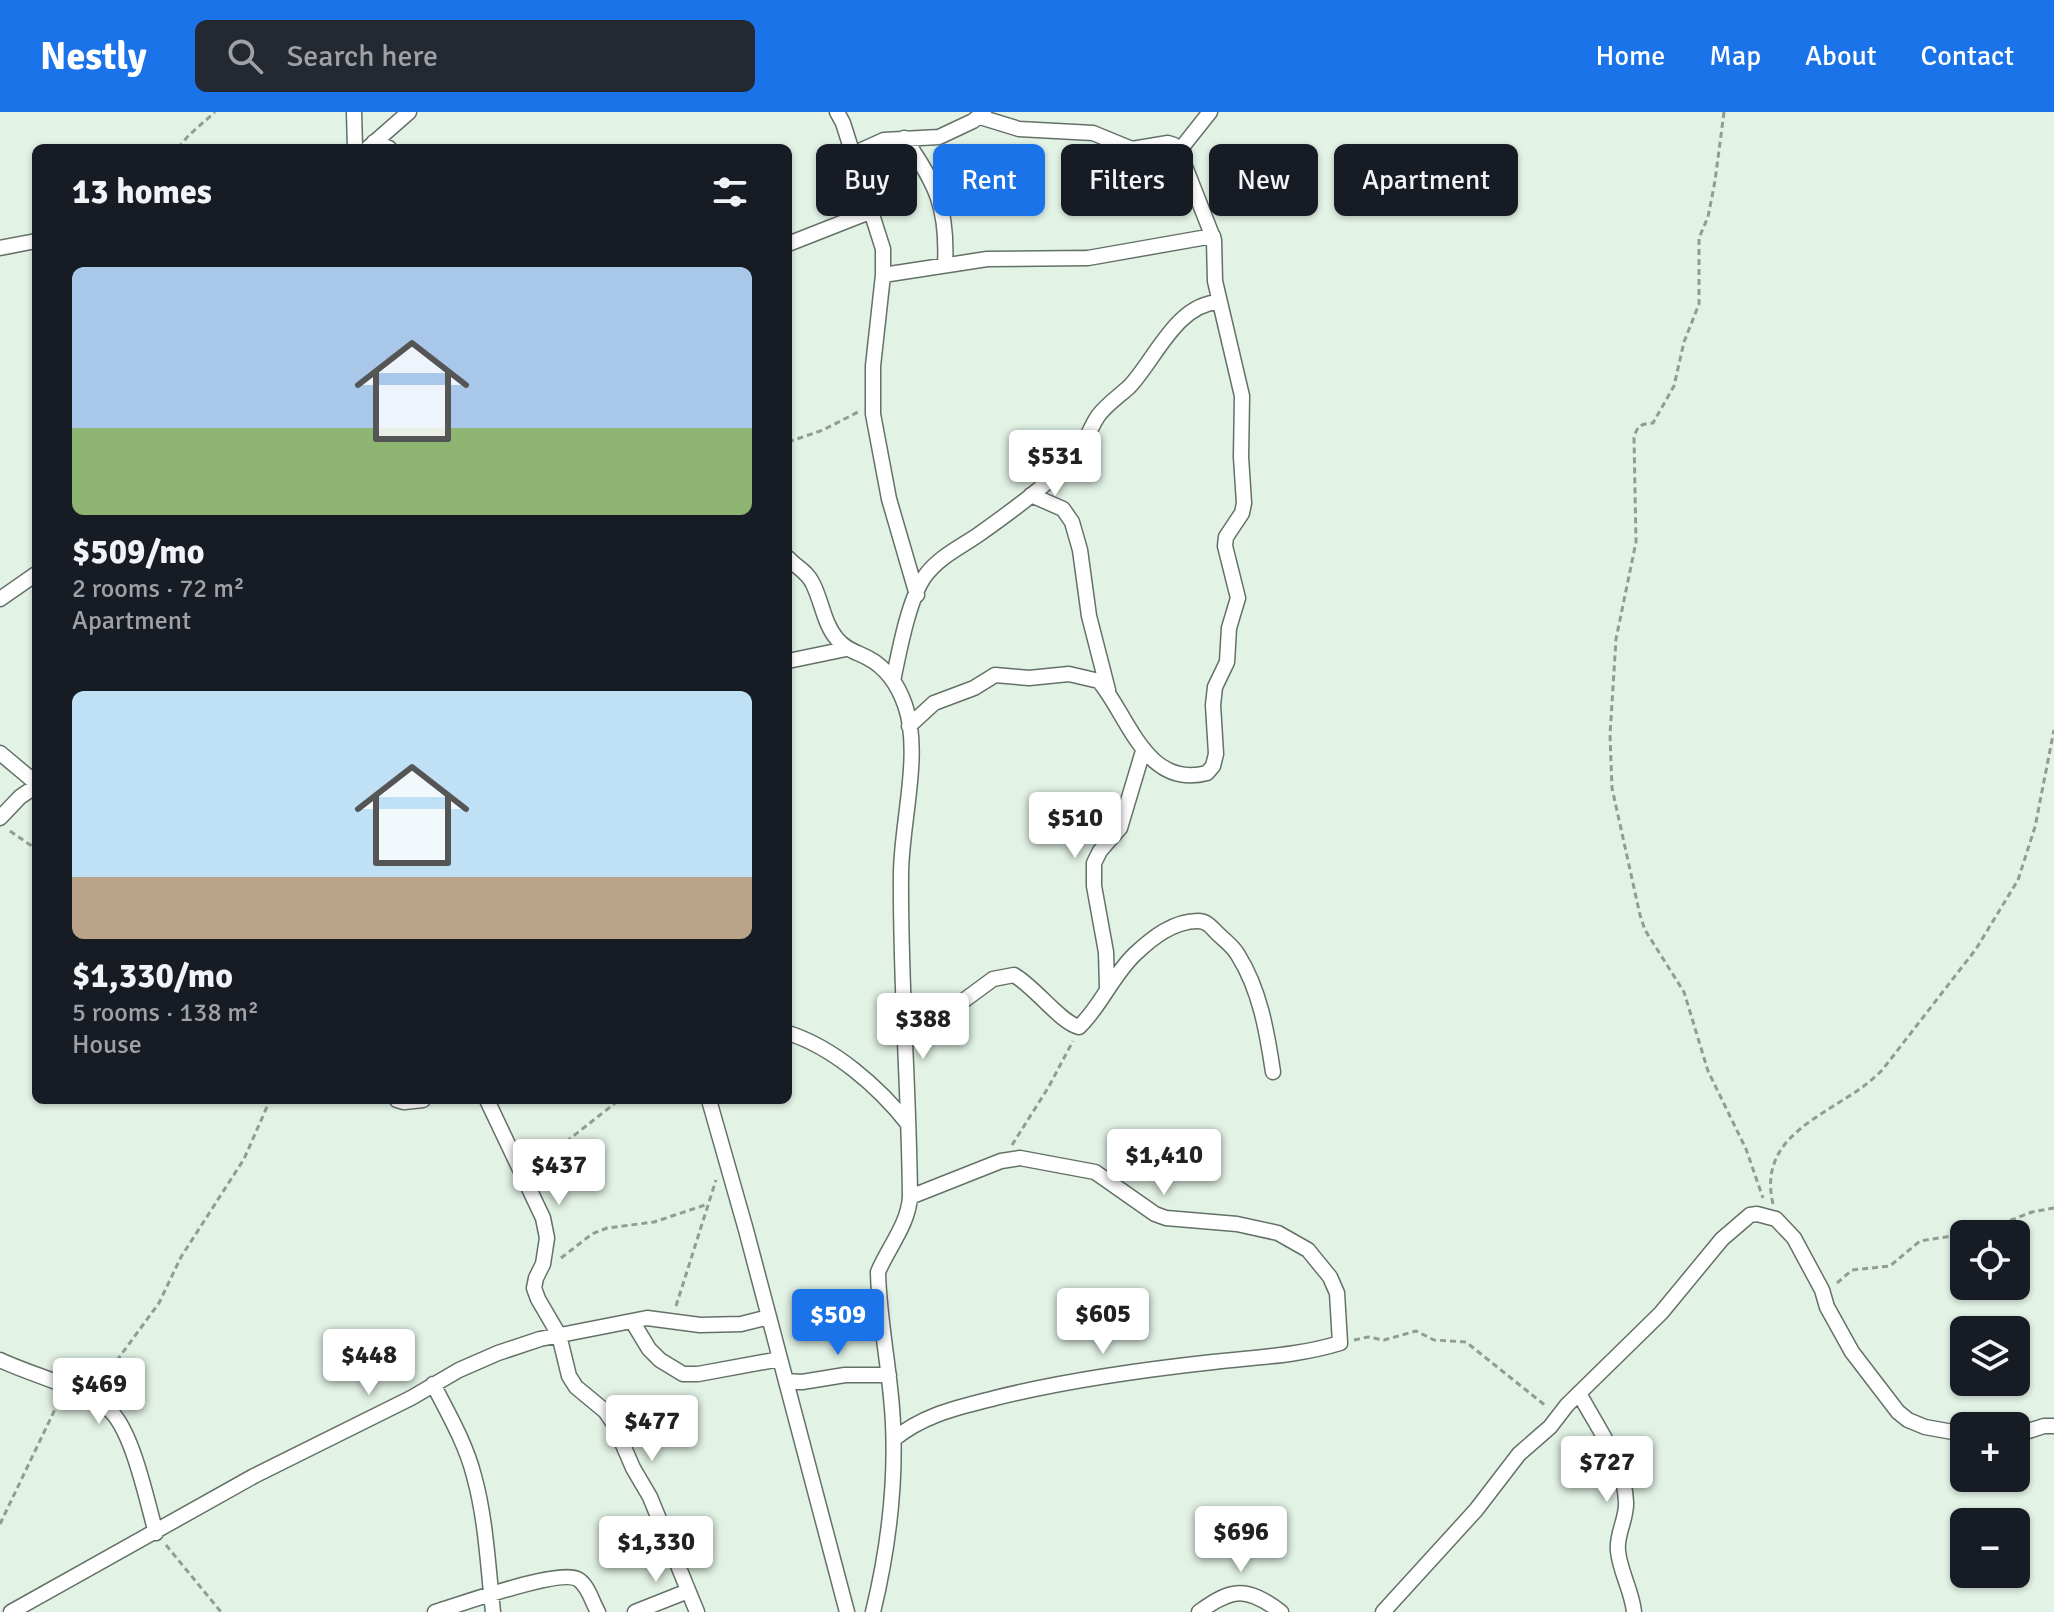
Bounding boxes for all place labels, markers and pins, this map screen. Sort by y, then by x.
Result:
pin: $531 [1008,430,1102,498]
pin: $510 [1028,792,1122,860]
pin: $388 [876,993,970,1061]
pin: $1,410 [1099,1129,1229,1197]
pin: $437 [512,1139,606,1207]
pin: $605 [1056,1288,1150,1356]
pin: $509 [791,1289,885,1357]
pin: $448 [322,1329,416,1397]
pin: $469 [52,1358,146,1426]
pin: $477 [605,1395,699,1463]
pin: $727 [1560,1436,1654,1504]
pin: $696 [1194,1506,1288,1574]
pin: $1,330 [591,1516,721,1584]

